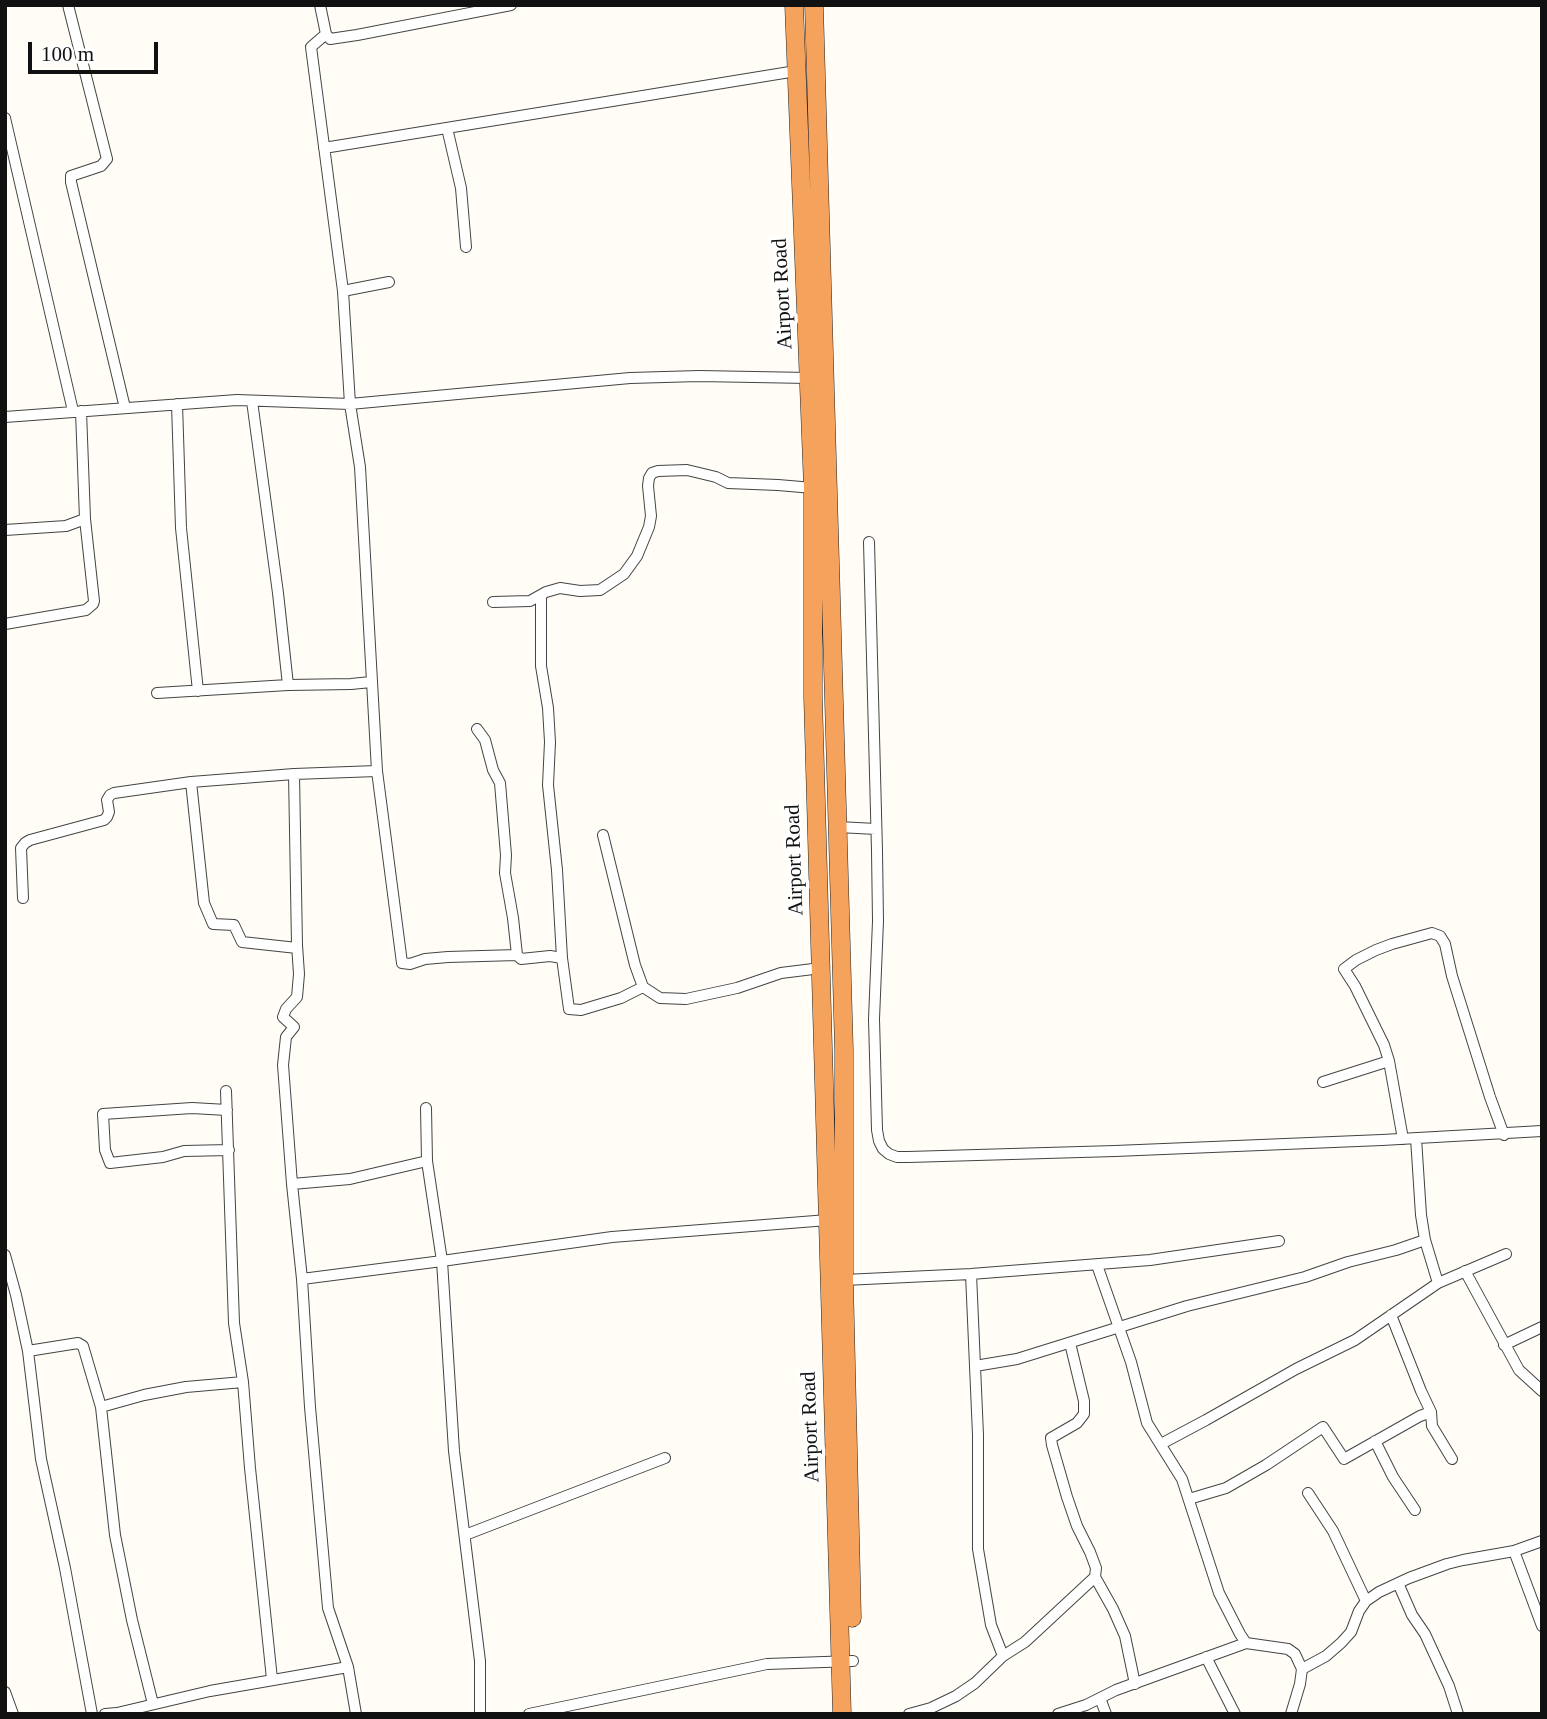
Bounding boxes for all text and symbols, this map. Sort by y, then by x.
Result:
scale bar [32,28,161,72]
text: 100 m [41,42,94,66]
street label: Airport Road [768,238,798,350]
street label: Airport Road [780,804,810,916]
street label: Airport Road [796,1371,826,1483]

